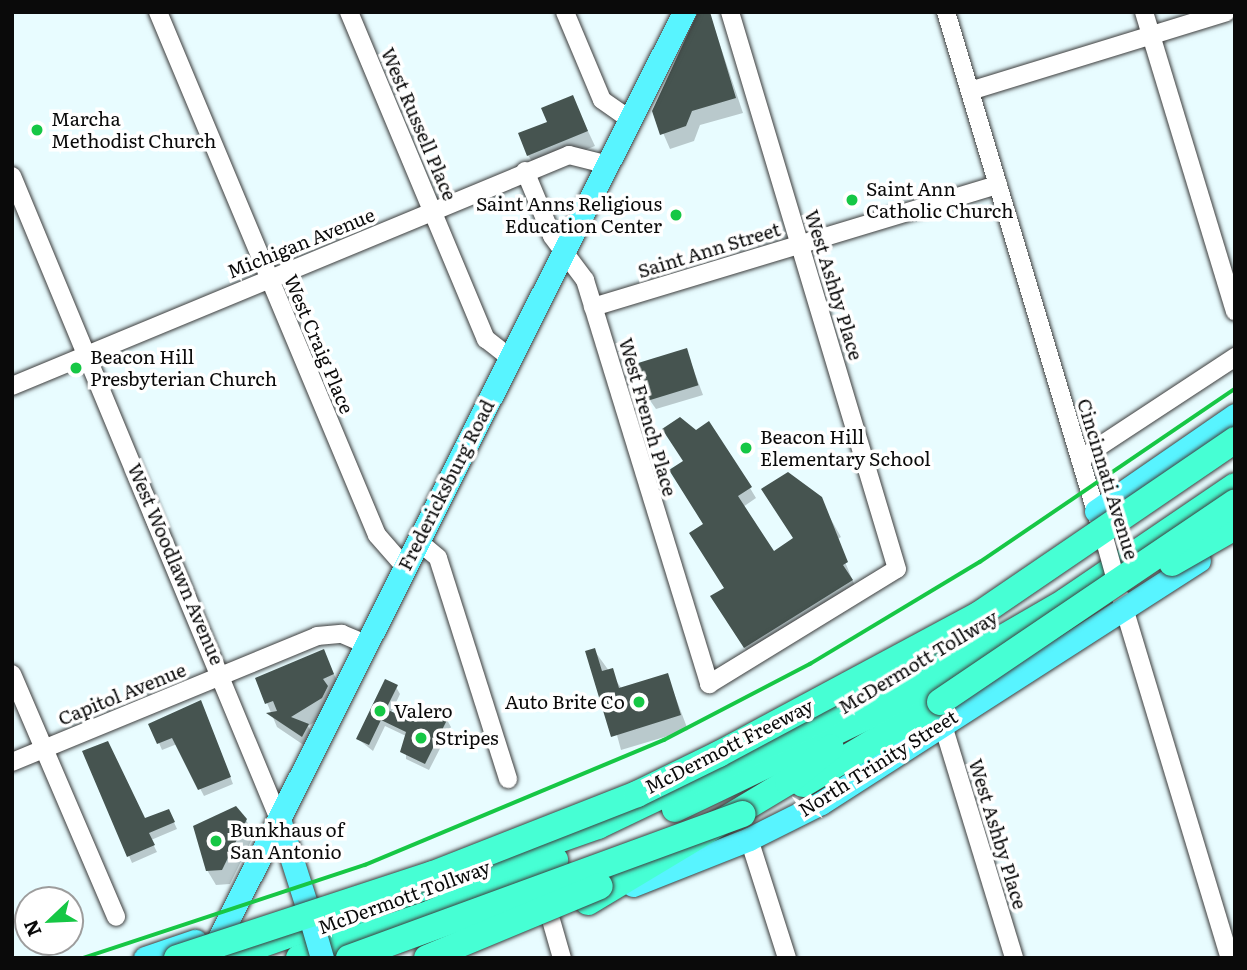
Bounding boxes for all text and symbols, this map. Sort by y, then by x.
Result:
street label: West Russell Place [376,44,462,204]
place label: Marcha Methodist Church [51,108,216,152]
marker: Marcha Methodist Church [29,122,45,138]
place label: Saint Ann Catholic Church [866,178,1014,222]
marker: Saint Ann Catholic Church [844,192,860,208]
place label: Saint Anns Religious Education Center [476,193,662,237]
street label: Michigan Avenue [224,203,378,283]
marker: Saint Anns Religious Education Center [668,207,684,223]
street label: West Ashby Place [800,207,868,363]
street label: Saint Ann Street [635,217,783,283]
street label: West Craig Place [279,271,359,417]
street label: West French Place [614,335,682,499]
place label: Beacon Hill Presbyterian Church [90,346,277,390]
marker: Beacon Hill Presbyterian Church [68,360,84,376]
street label: Fredericksburg Road [393,396,499,574]
street label: Cincinnati Avenue [1073,396,1143,562]
place label: Beacon Hill Elementary School [760,426,931,470]
marker: Beacon Hill Elementary School [738,440,754,456]
street label: West Woodlawn Avenue [123,460,229,668]
street label: McDermott Tollway [834,605,1002,719]
street label: Capitol Avenue [55,658,189,730]
place label: Auto Brite Co [505,691,625,713]
marker: Auto Brite Co [631,694,647,710]
street label: McDermott Freeway [641,694,817,798]
place label: Valero [394,700,453,722]
marker: Valero [372,703,388,719]
street label: North Trinity Street [794,705,962,821]
place label: Stripes [435,727,499,749]
marker: Stripes [413,730,429,746]
street label: West Ashby Place [964,756,1032,912]
place label: Bunkhaus of San Antonio [230,819,344,863]
marker: Bunkhaus of San Antonio [208,833,224,849]
street label: McDermott Tollway [315,855,493,939]
north arrow [14,886,84,956]
text: N [16,916,48,941]

